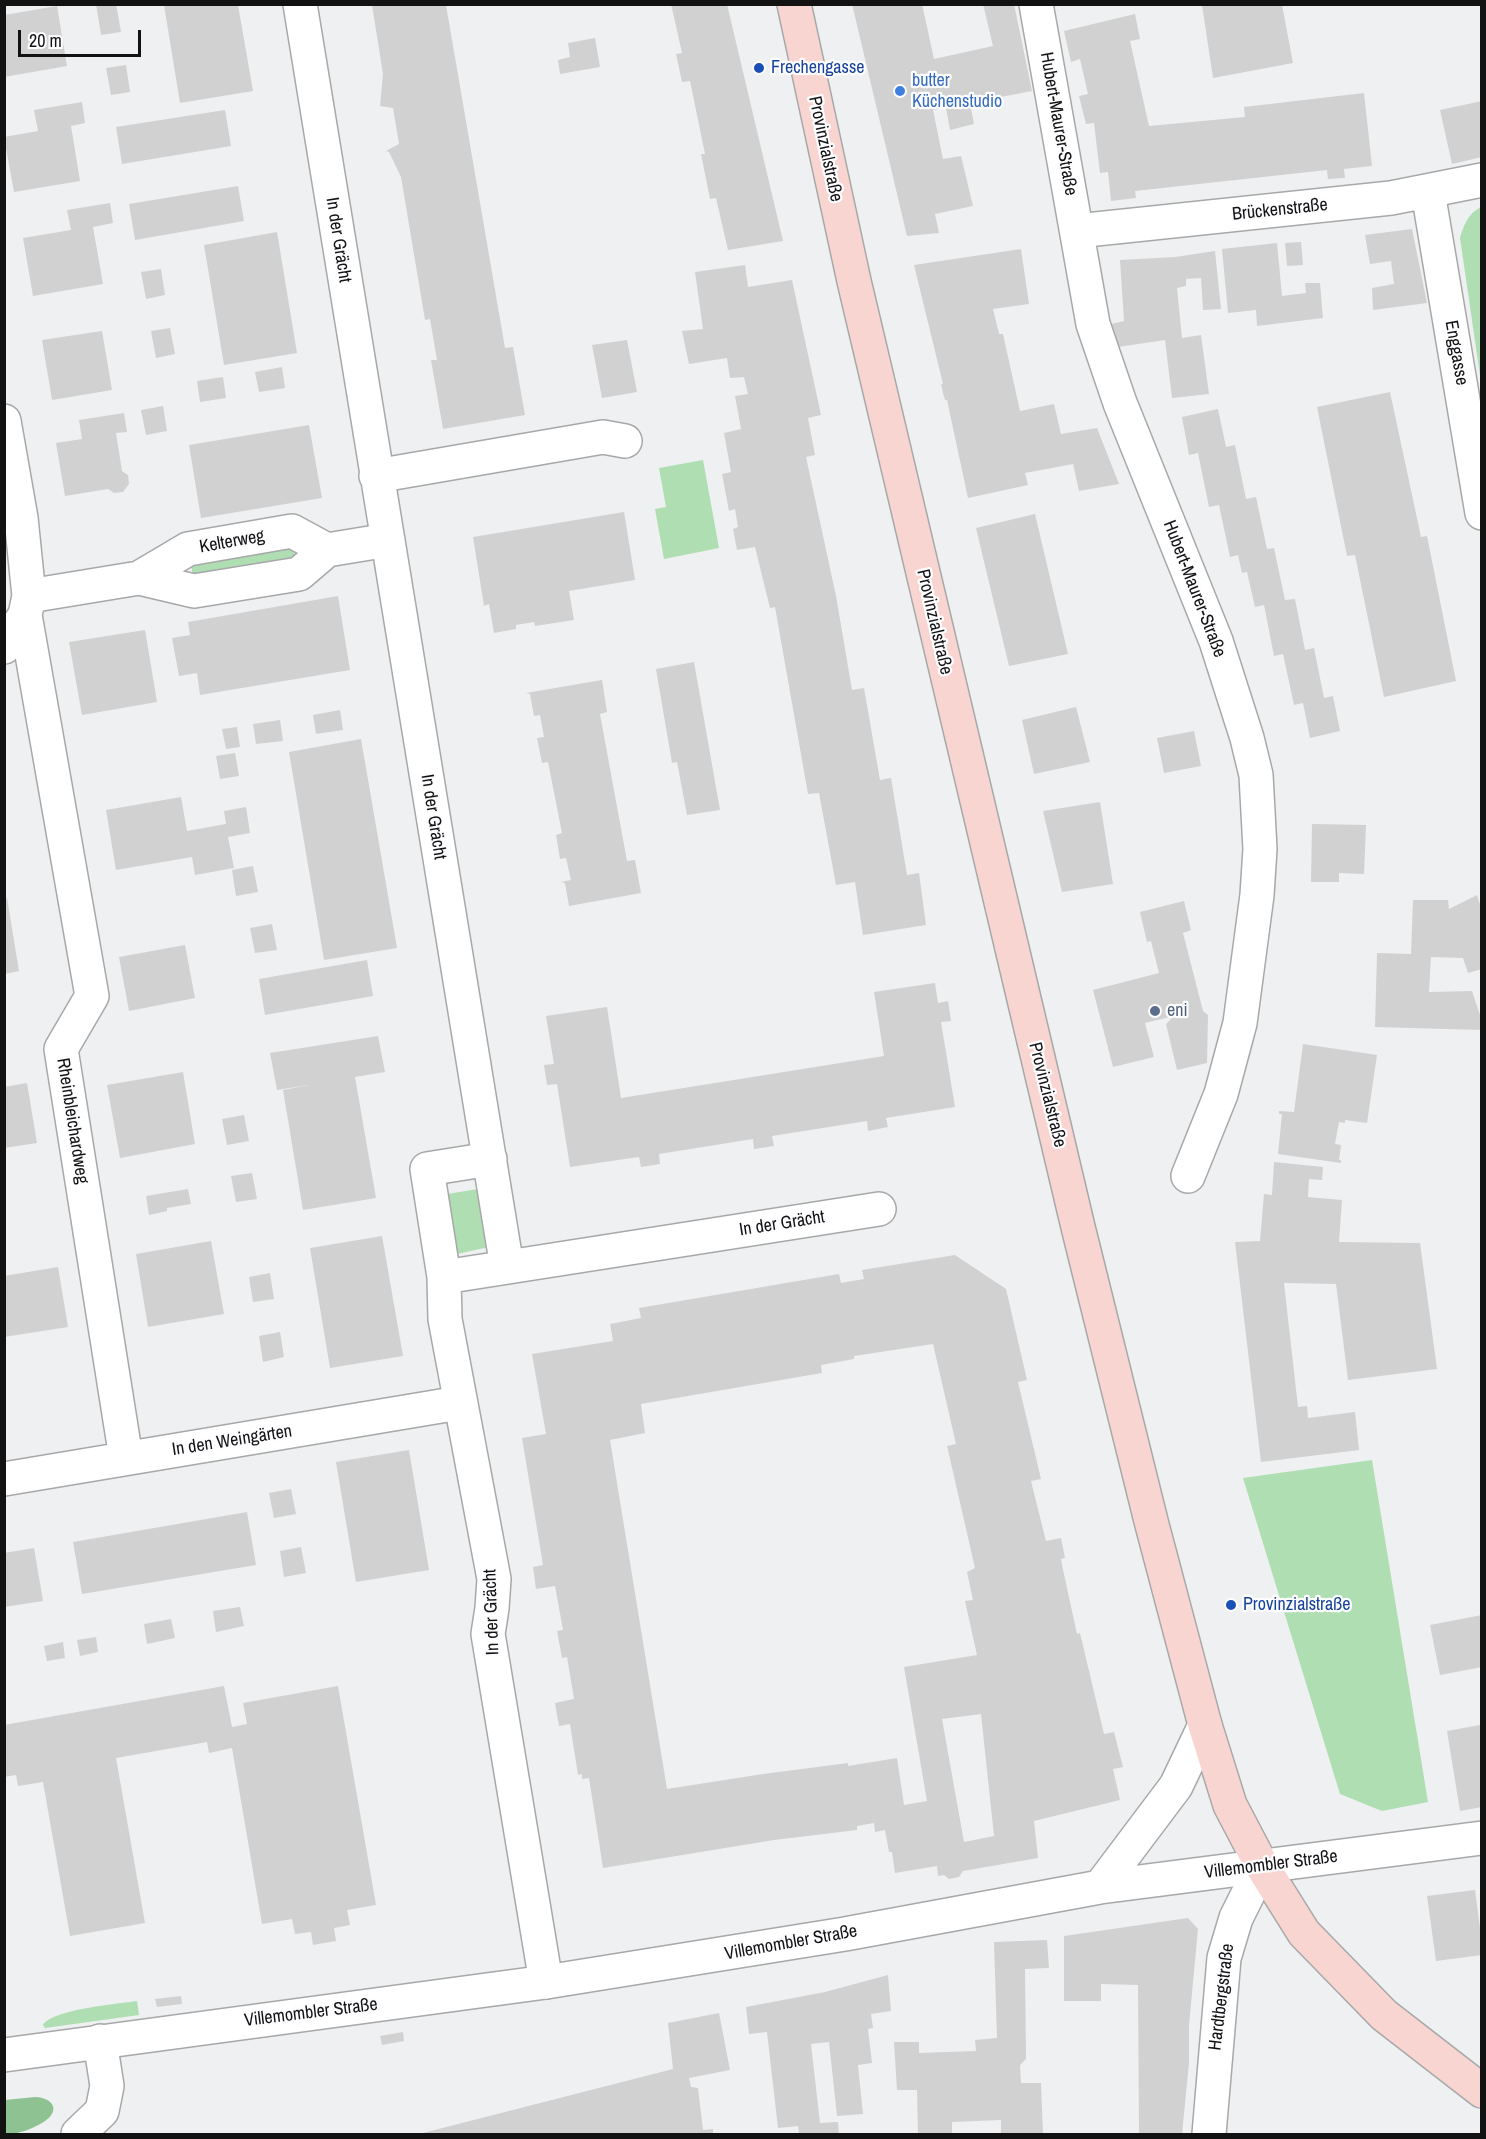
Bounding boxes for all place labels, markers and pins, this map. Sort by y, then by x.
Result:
place label: Frechengasse [771,57,865,79]
marker: Frechengasse [752,61,766,75]
place label: butter Küchenstudio [912,70,1002,112]
marker: butter Küchenstudio [893,84,907,98]
place label: eni [1167,1000,1188,1022]
marker: eni [1148,1004,1162,1018]
place label: Provinzialstraße [1243,1594,1350,1616]
marker: Provinzialstraße [1224,1598,1238,1612]

